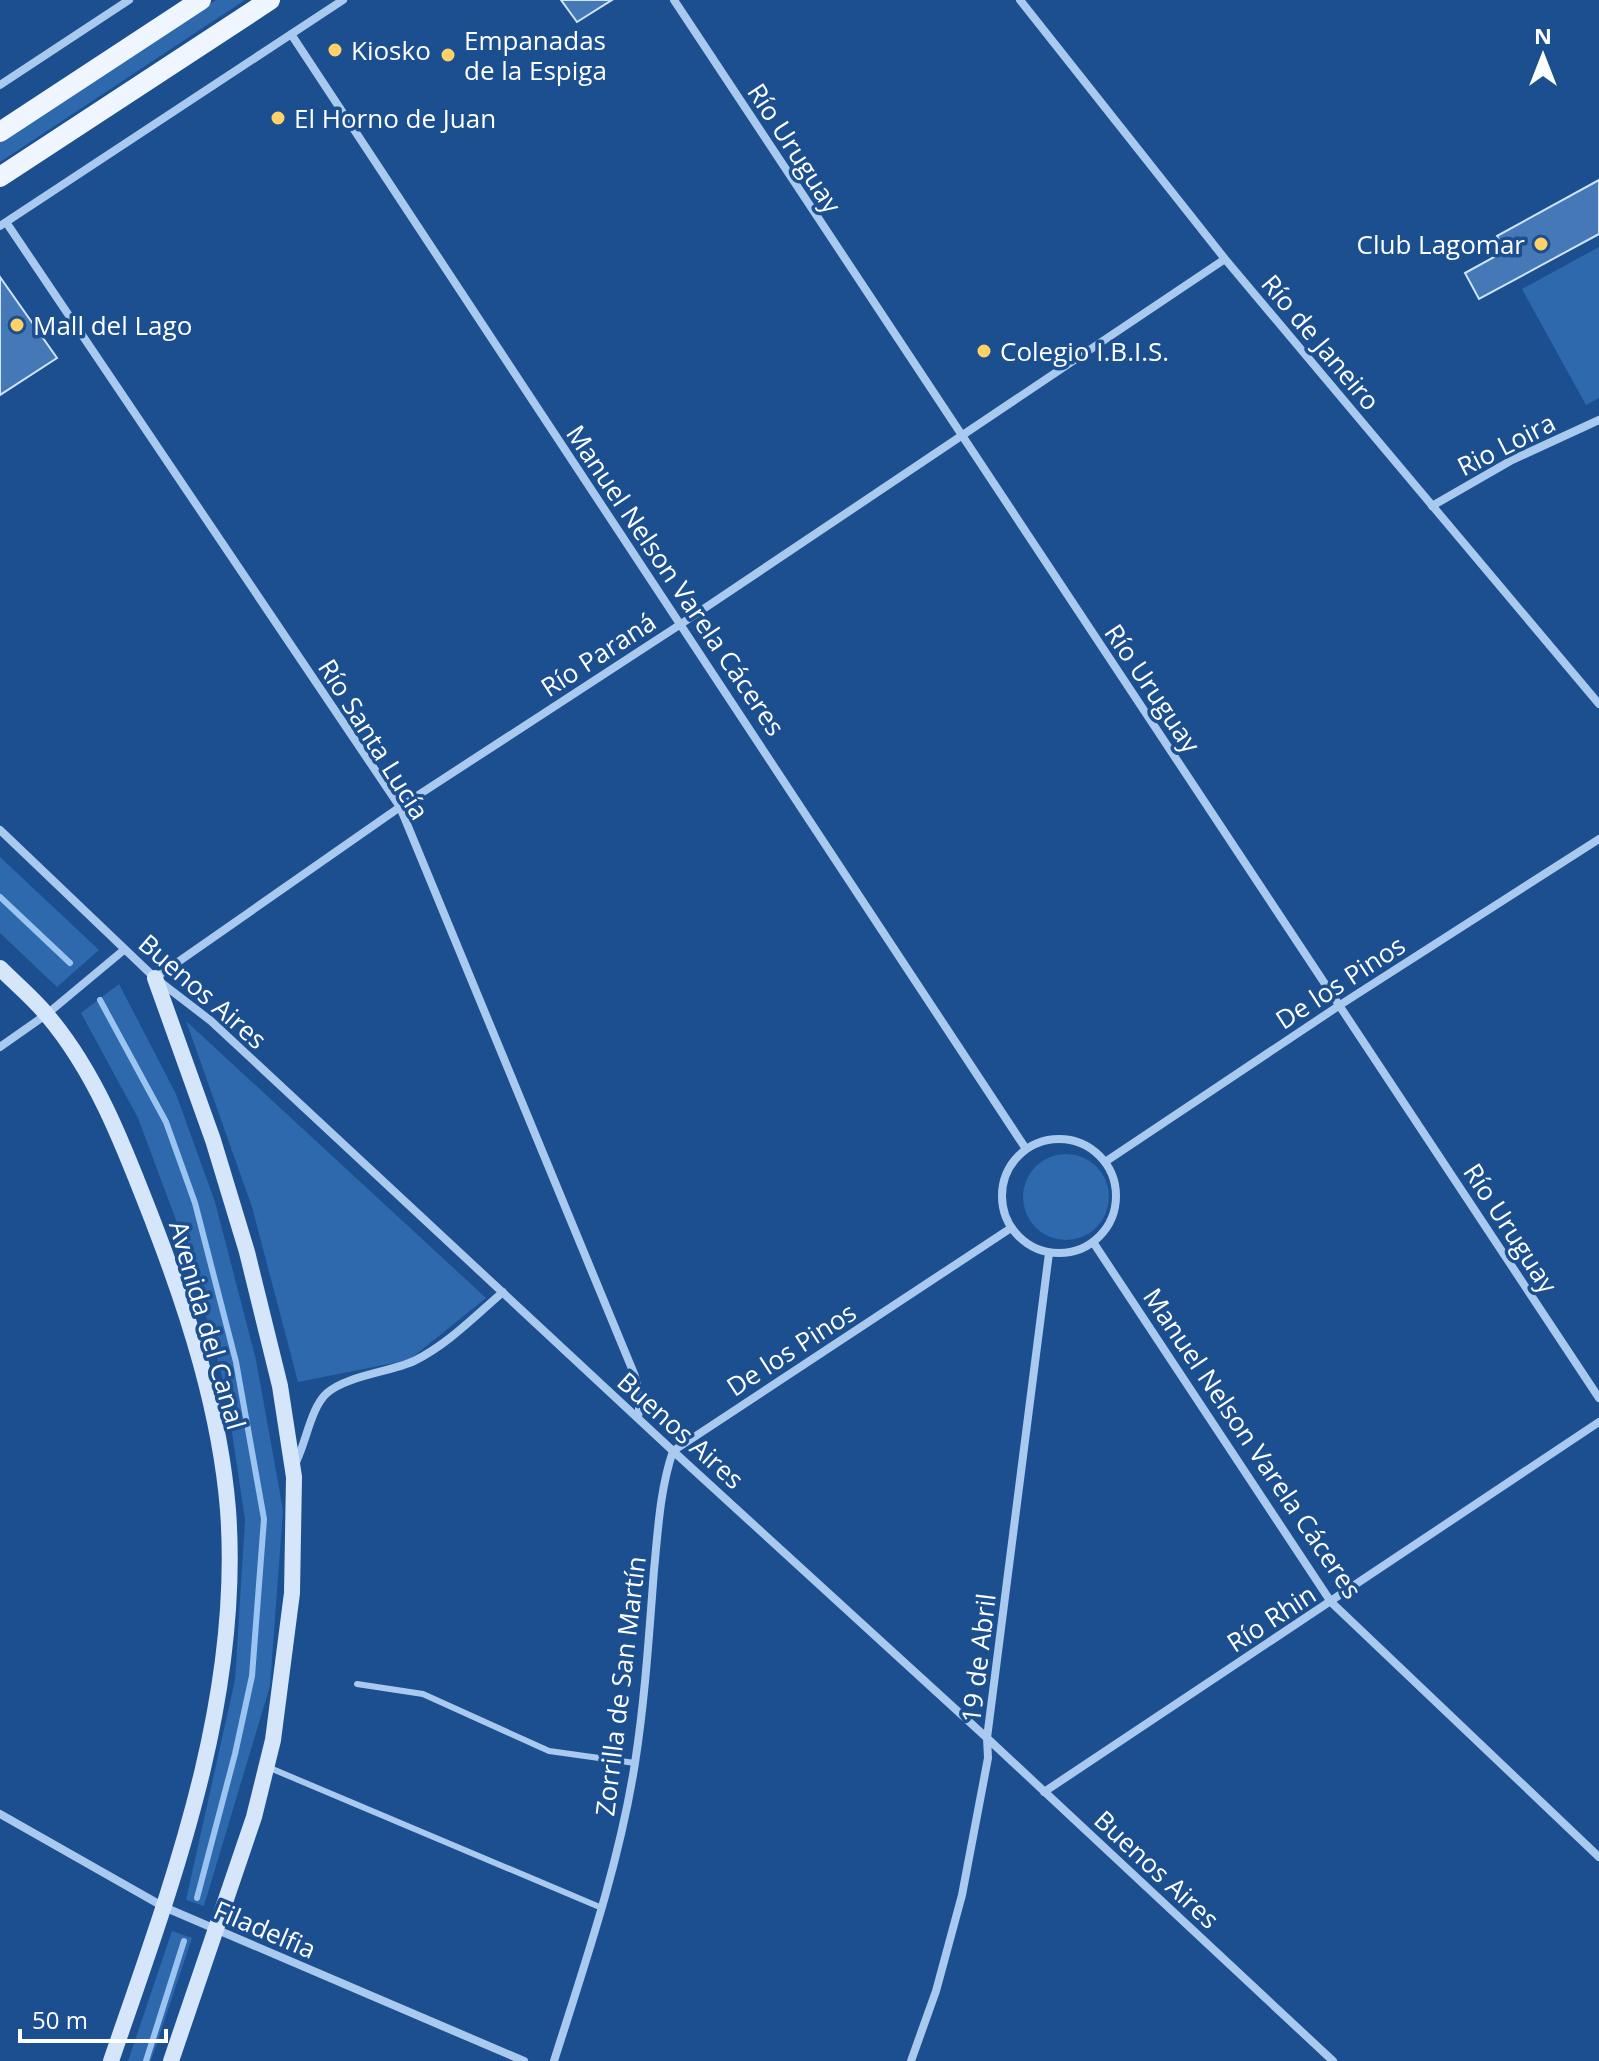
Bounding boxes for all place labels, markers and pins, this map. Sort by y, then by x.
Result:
place label: Empanadas de la Espiga [464,22,607,88]
place label: Kiosko [351,32,431,68]
marker: Kiosko [326,41,344,59]
marker: Empanadas de la Espiga [439,46,457,64]
place label: El Horno de Juan [294,100,496,136]
marker: El Horno de Juan [269,109,287,127]
place label: Club Lagomar [1357,226,1525,262]
marker: Club Lagomar [1532,235,1550,253]
place label: Mall del Lago [33,307,192,343]
marker: Mall del Lago [8,316,26,334]
place label: Colegio I.B.I.S. [1000,333,1169,369]
marker: Colegio I.B.I.S. [975,342,993,360]

